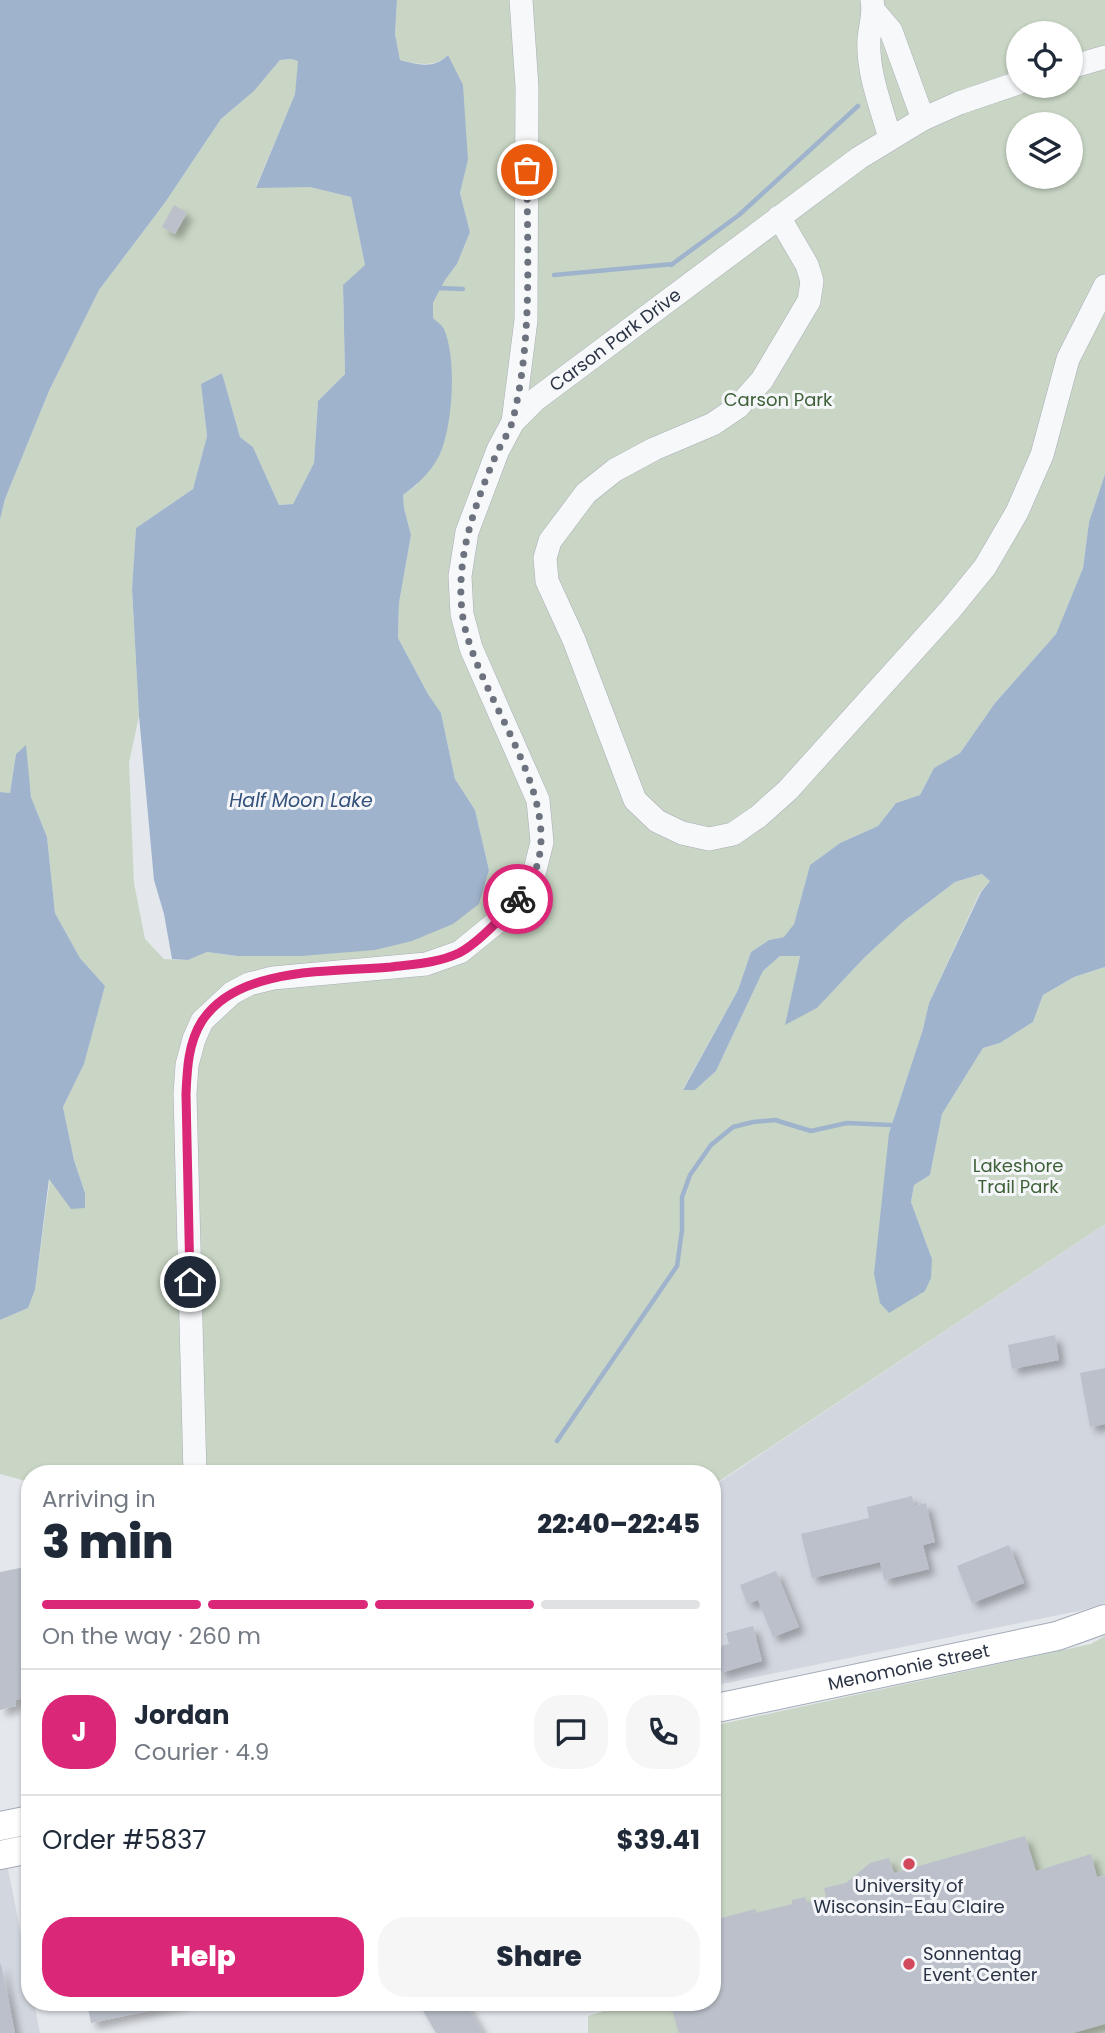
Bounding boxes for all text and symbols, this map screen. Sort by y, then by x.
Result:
map controls [1006,21,1083,189]
button: locate [1006,21,1083,98]
button: layers [1006,112,1083,189]
pin [497,140,557,200]
icon: bag [508,151,546,189]
street label: Carson Park Drive [544,282,686,397]
park label: Carson Park [724,387,833,412]
water label: Half Moon Lake [229,787,373,814]
courier [483,864,553,934]
icon: bike [499,880,537,918]
park label: Lakeshore Trail Park [973,1153,1063,1199]
pin [160,1252,220,1312]
icon: home [171,1263,209,1301]
text: Arriving in [42,1483,156,1515]
text: 22:40–22:45 [537,1506,700,1542]
text: 3 min [42,1510,174,1574]
text: On the way · 260 m [42,1620,261,1652]
street label: Menomonie Street [825,1638,992,1696]
button: chat [534,1695,608,1769]
button: phone [626,1695,700,1769]
text: Jordan [134,1697,230,1733]
text: J [71,1714,87,1750]
text: Courier · 4.9 [134,1736,269,1768]
text: Order #5837 [42,1822,207,1858]
text: $39.41 [616,1822,700,1858]
marker: University of Wisconsin-Eau Claire [901,1856,917,1872]
place label: University of Wisconsin-Eau Claire [813,1873,1005,1919]
button: Help [42,1917,364,1997]
button: Share [378,1917,700,1997]
place label: Sonnentag Event Center [923,1941,1038,1987]
marker: Sonnentag Event Center [901,1956,917,1972]

